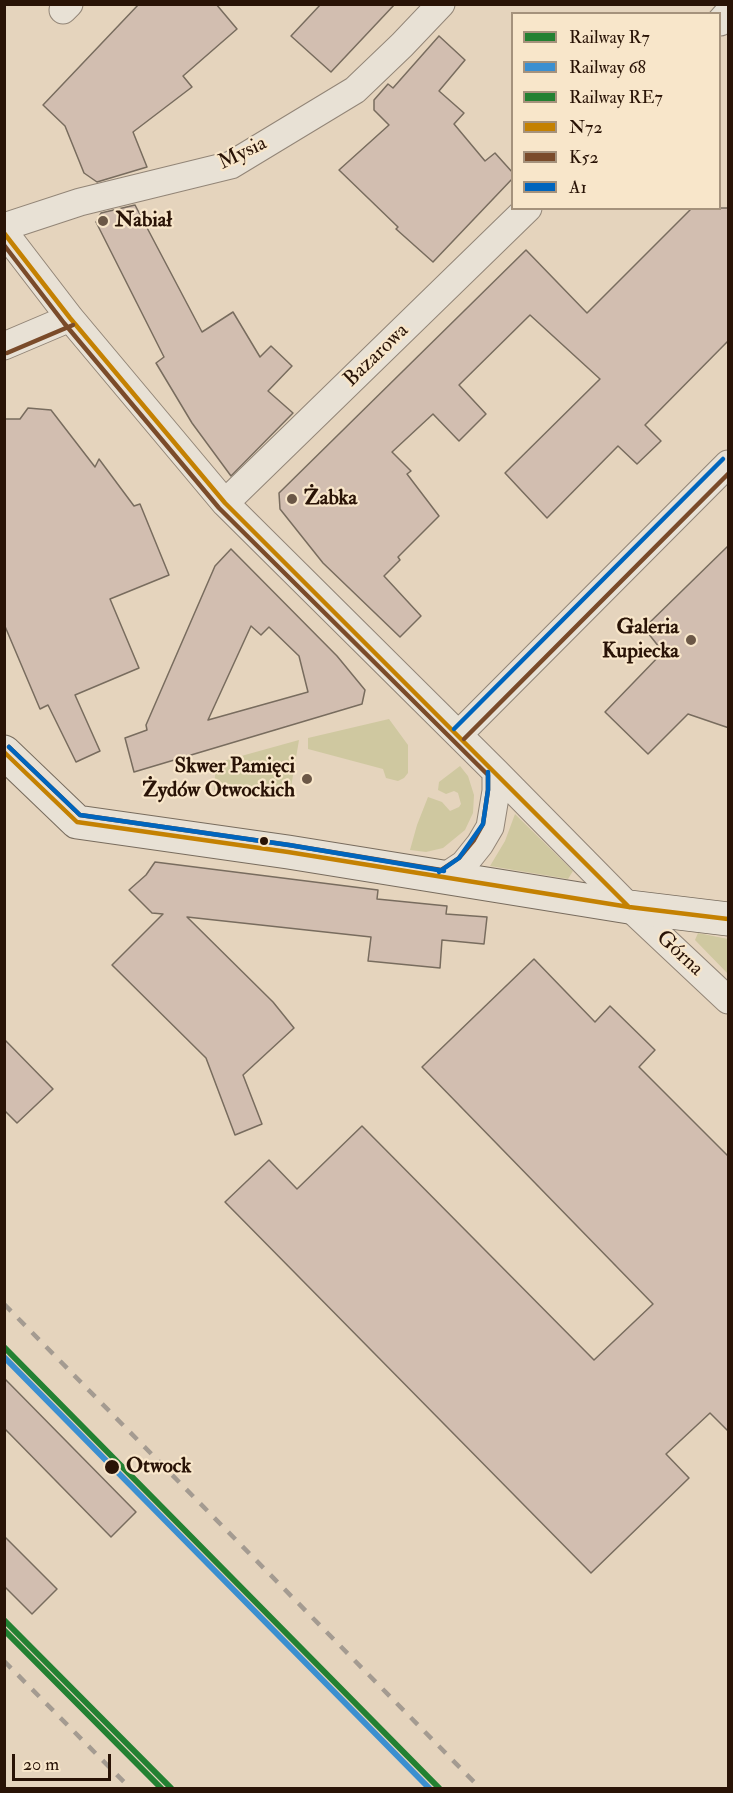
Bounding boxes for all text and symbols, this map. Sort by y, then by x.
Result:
legend [511,12,721,210]
text: Railway R7 [569,26,650,49]
text: Railway 68 [569,56,646,79]
text: Railway RE7 [569,86,663,109]
text: N72 [569,116,603,139]
street label: Mysia [215,132,271,176]
text: K52 [569,146,599,169]
text: A1 [569,176,587,199]
place label: Nabiał [115,208,172,234]
marker: Nabiał [96,214,110,228]
street label: Bazarowa [339,319,415,393]
place label: Żabka [304,486,357,512]
marker: Żabka [285,492,299,506]
place label: Galeria Kupiecka [602,615,679,665]
marker: Galeria Kupiecka [684,633,698,647]
place label: Skwer Pamięci Żydów Otwockich [143,754,295,804]
marker: Skwer Pamięci Żydów Otwockich [300,772,314,786]
unlabelled marker [258,835,270,847]
street label: Górna [650,926,708,982]
place label: Otwock [126,1454,191,1480]
marker: Otwock [103,1458,121,1476]
scale bar [15,1742,114,1780]
text: 20 m [23,1753,59,1776]

